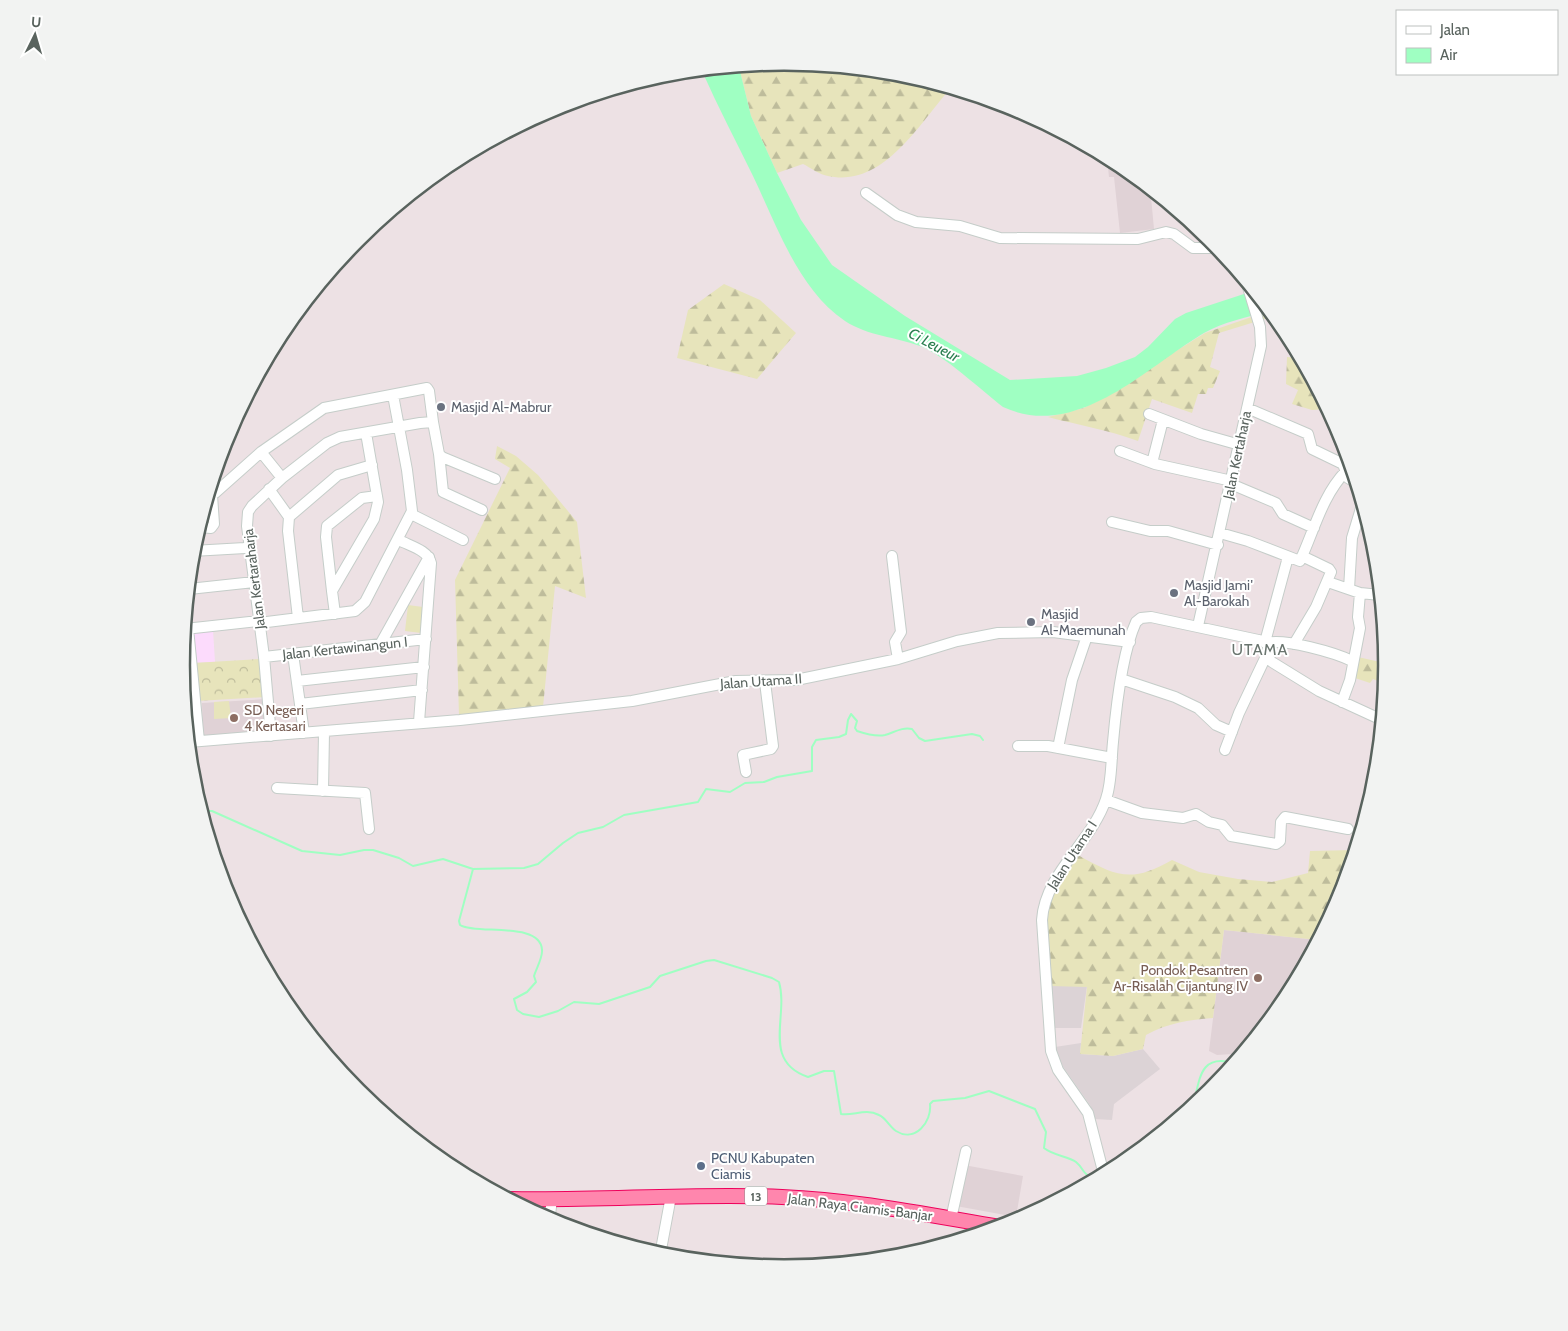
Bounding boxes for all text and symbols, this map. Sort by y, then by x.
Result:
north arrow [10,10,60,60]
legend [1396,10,1558,75]
text: U [30,13,42,31]
text: Jalan [1439,21,1470,39]
text: Air [1440,46,1457,64]
water label: Ci Leueur [905,324,964,367]
place label: Masjid Al-Mabrur [451,398,552,416]
marker: Masjid Al-Mabrur [435,401,447,413]
street label: Jalan Kertaharja [1219,409,1255,502]
street label: Jalan Kertaraharja [239,527,269,631]
place label: Masjid Jami' Al-Barokah [1184,576,1253,610]
marker: Masjid Jami' Al-Barokah [1168,587,1180,599]
place label: Masjid Al-Maemunah [1041,605,1126,639]
marker: Masjid Al-Maemunah [1025,616,1037,628]
street label: Jalan Kertawinangun I [281,632,408,664]
district label: UTAMA [1232,640,1288,659]
street label: Jalan Utama II [719,669,802,693]
place label: SD Negeri 4 Kertasari [244,701,306,735]
marker: SD Negeri 4 Kertasari [228,712,240,724]
street label: Jalan Utama I [1043,817,1101,894]
place label: Pondok Pesantren Ar-Risalah Cijantung IV [1113,961,1248,995]
marker: Pondok Pesantren Ar-Risalah Cijantung IV [1252,972,1264,984]
place label: PCNU Kabupaten Ciamis [711,1149,815,1183]
marker: PCNU Kabupaten Ciamis [695,1160,707,1172]
road number: 13 [745,1186,767,1206]
street label: Jalan Raya Ciamis-Banjar [786,1189,934,1225]

